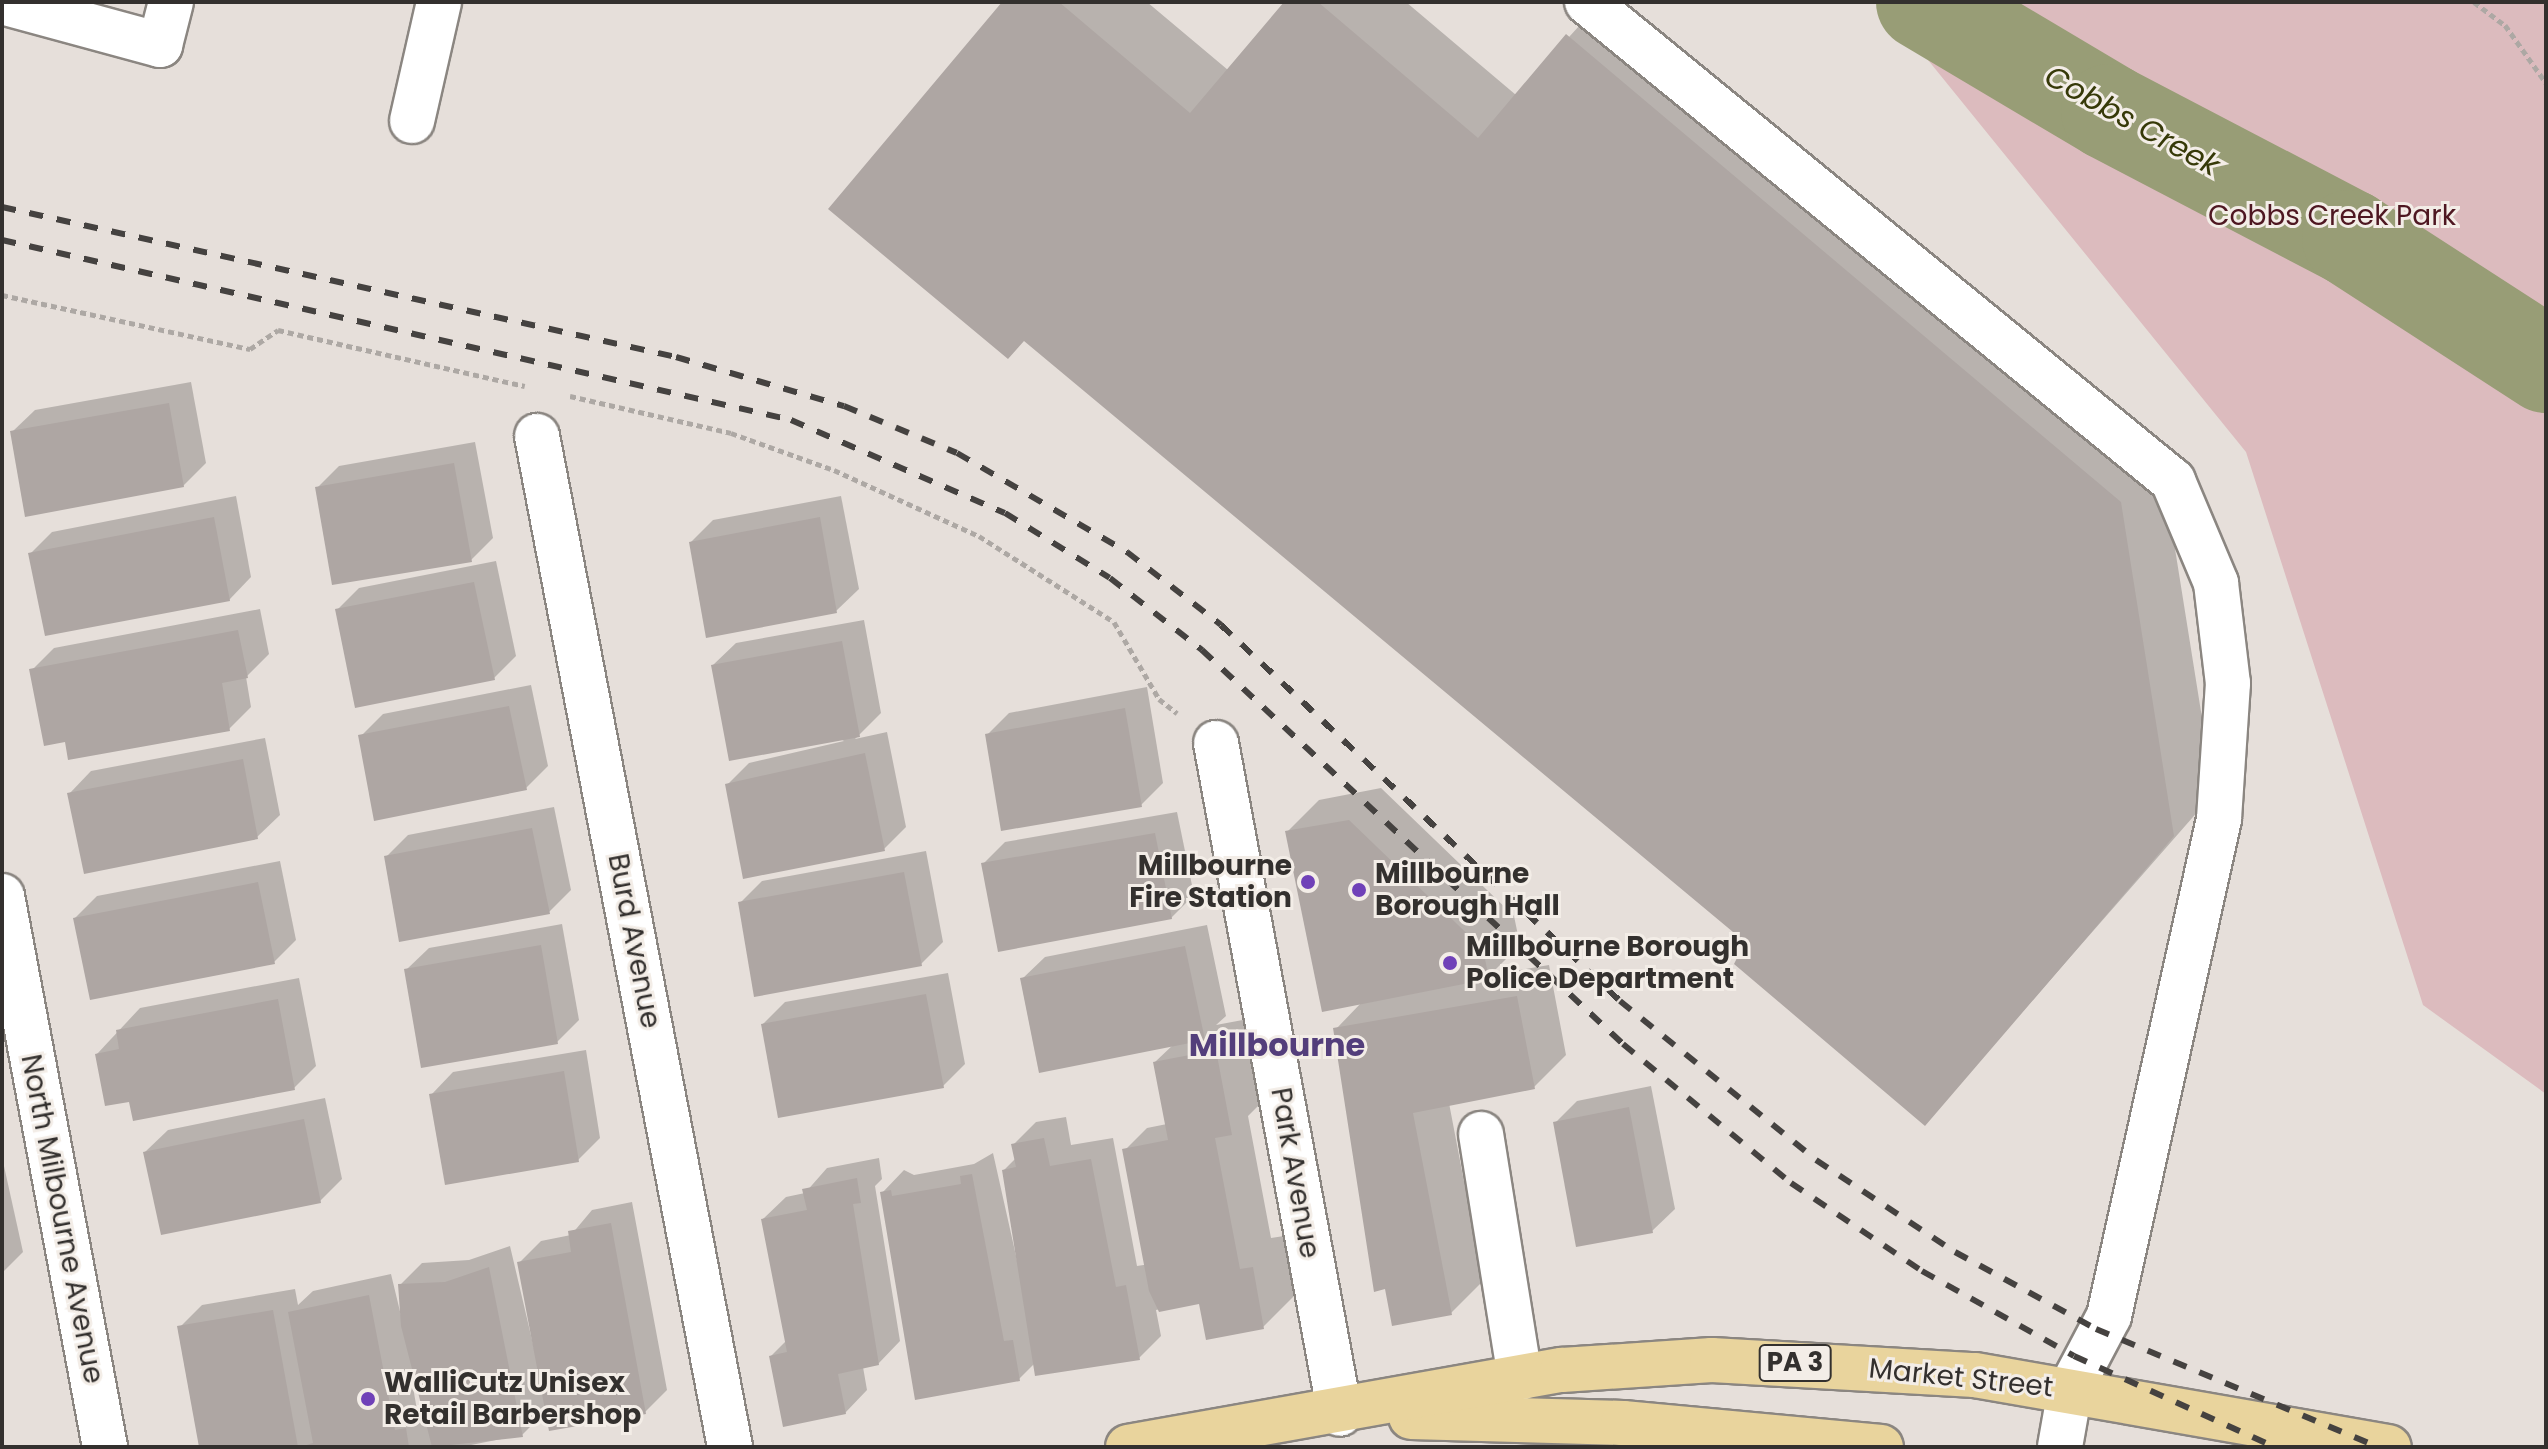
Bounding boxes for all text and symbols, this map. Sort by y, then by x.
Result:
water label: Cobbs Creek [2038,58,2226,184]
park label: Cobbs Creek Park [2208,199,2456,233]
place label: Millbourne Fire Station [1129,849,1292,915]
street label: Burd Avenue [601,851,667,1031]
place label: Millbourne Borough Hall [1375,857,1560,923]
marker: Millbourne Fire Station [1299,873,1317,891]
marker: Millbourne Borough Hall [1350,881,1368,899]
place label: Millbourne Borough Police Department [1466,930,1749,996]
marker: Millbourne Borough Police Department [1441,954,1459,972]
district label: Millbourne [1189,1026,1365,1064]
street label: North Milbourne Avenue [14,1052,110,1386]
street label: Park Avenue [1263,1085,1327,1261]
road number: PA 3 [1757,1341,1833,1385]
street label: Market Street [1867,1352,2055,1404]
place label: WalliCutz Unisex Retail Barbershop [384,1366,641,1432]
marker: WalliCutz Unisex Retail Barbershop [359,1390,377,1408]

